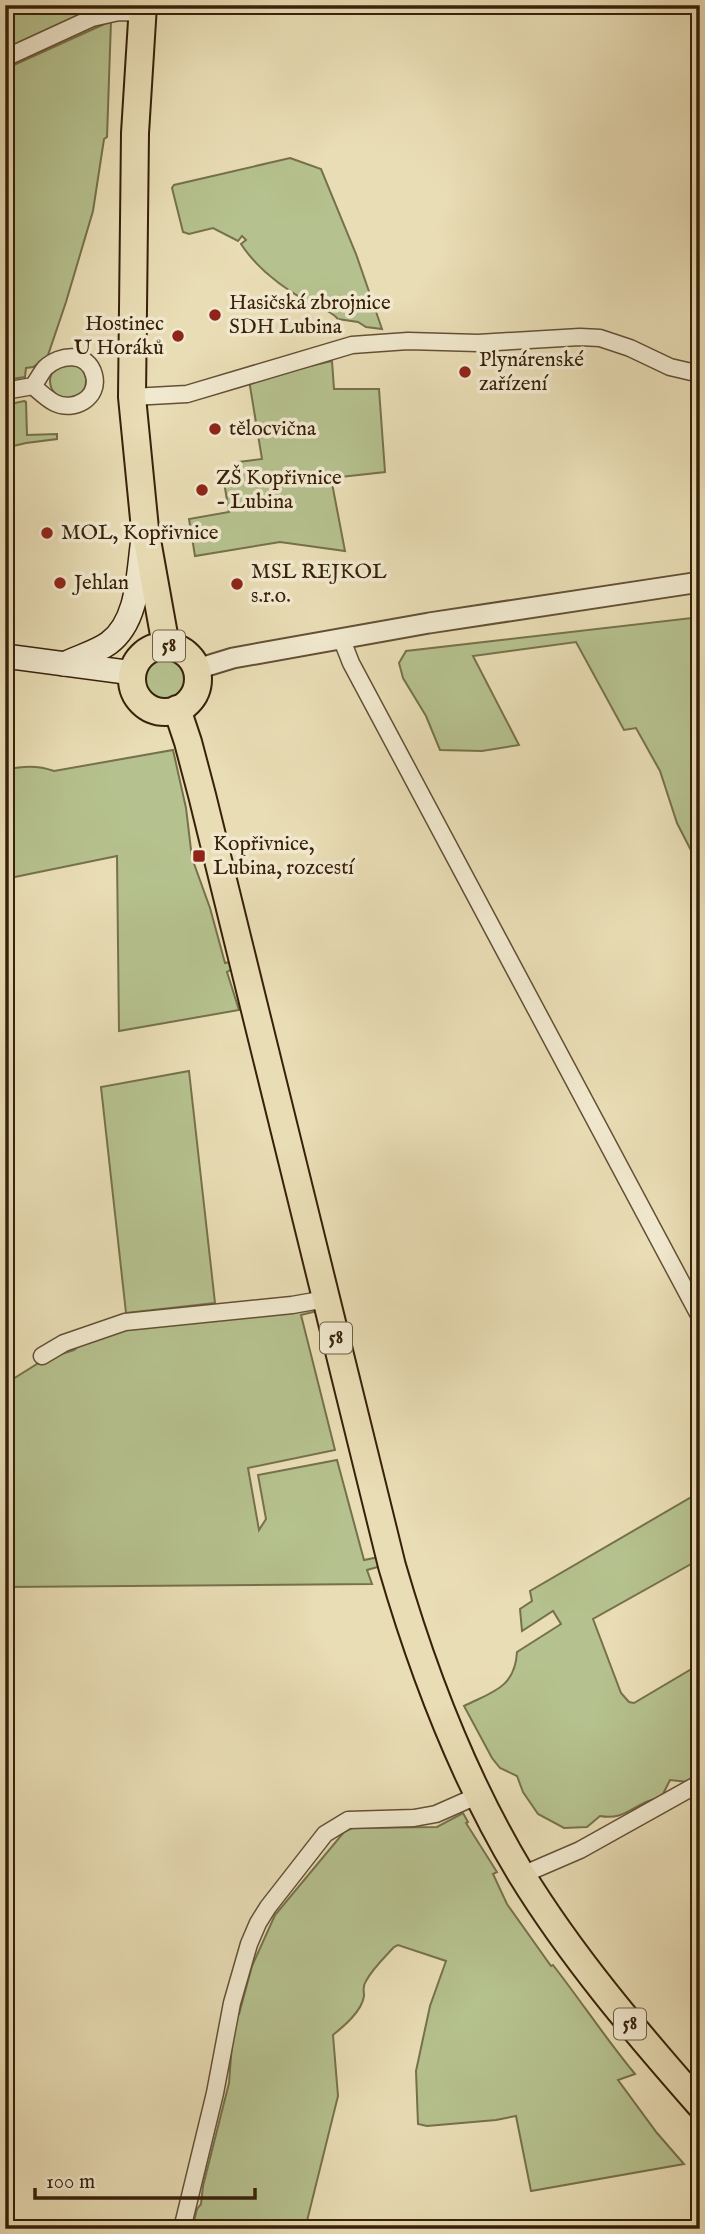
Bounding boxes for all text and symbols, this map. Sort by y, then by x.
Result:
place label: Hasičská zbrojnice SDH Lubina [229,290,391,341]
marker: Hasičská zbrojnice SDH Lubina [207,307,223,323]
place label: Hostinec U Horáků [74,311,164,362]
marker: Hostinec U Horáků [170,328,186,344]
place label: Plynárenské zařízení [479,347,584,398]
marker: Plynárenské zařízení [457,364,473,380]
place label: tělocvična [229,416,317,443]
marker: tělocvična [207,421,223,437]
place label: ZŠ Kopřivnice - Lubina [216,464,342,516]
marker: ZŠ Kopřivnice - Lubina [194,482,210,498]
place label: MOL, Kopřivnice [61,520,219,547]
marker: MOL, Kopřivnice [39,525,55,541]
place label: MSL REJKOL s.r.o. [251,559,387,610]
place label: Jehlan [72,570,129,597]
marker: Jehlan [52,575,68,591]
marker: MSL REJKOL s.r.o. [229,576,245,592]
road number: 58 [153,631,185,662]
place label: Kopřivnice, Lubina, rozcestí [213,831,355,882]
marker: Kopřivnice, Lubina, rozcestí [191,848,207,864]
road number: 58 [320,1322,352,1354]
road number: 58 [614,2008,646,2040]
scale bar [35,2157,256,2201]
text: 100 m [46,2169,95,2196]

